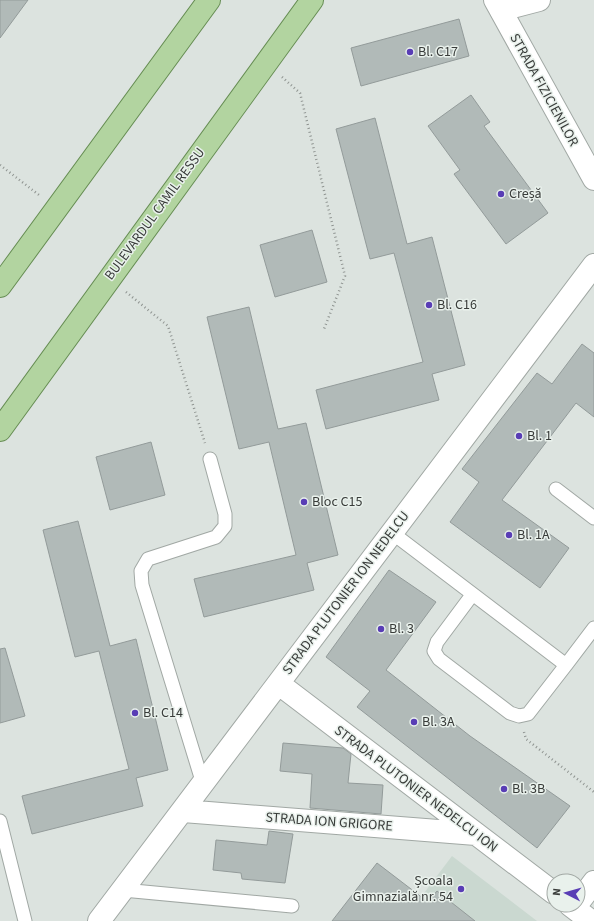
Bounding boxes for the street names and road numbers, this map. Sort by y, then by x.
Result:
street label: STRADA FIZICIENILOR [505,30,583,150]
street label: BULEVARDUL CAMIL RESSU [100,144,210,284]
street label: STRADA PLUTONIER ION NEDELCU [278,507,414,679]
street label: STRADA PLUTONIER NEDELCU ION [330,721,502,857]
street label: STRADA ION GRIGORE [265,808,393,836]

